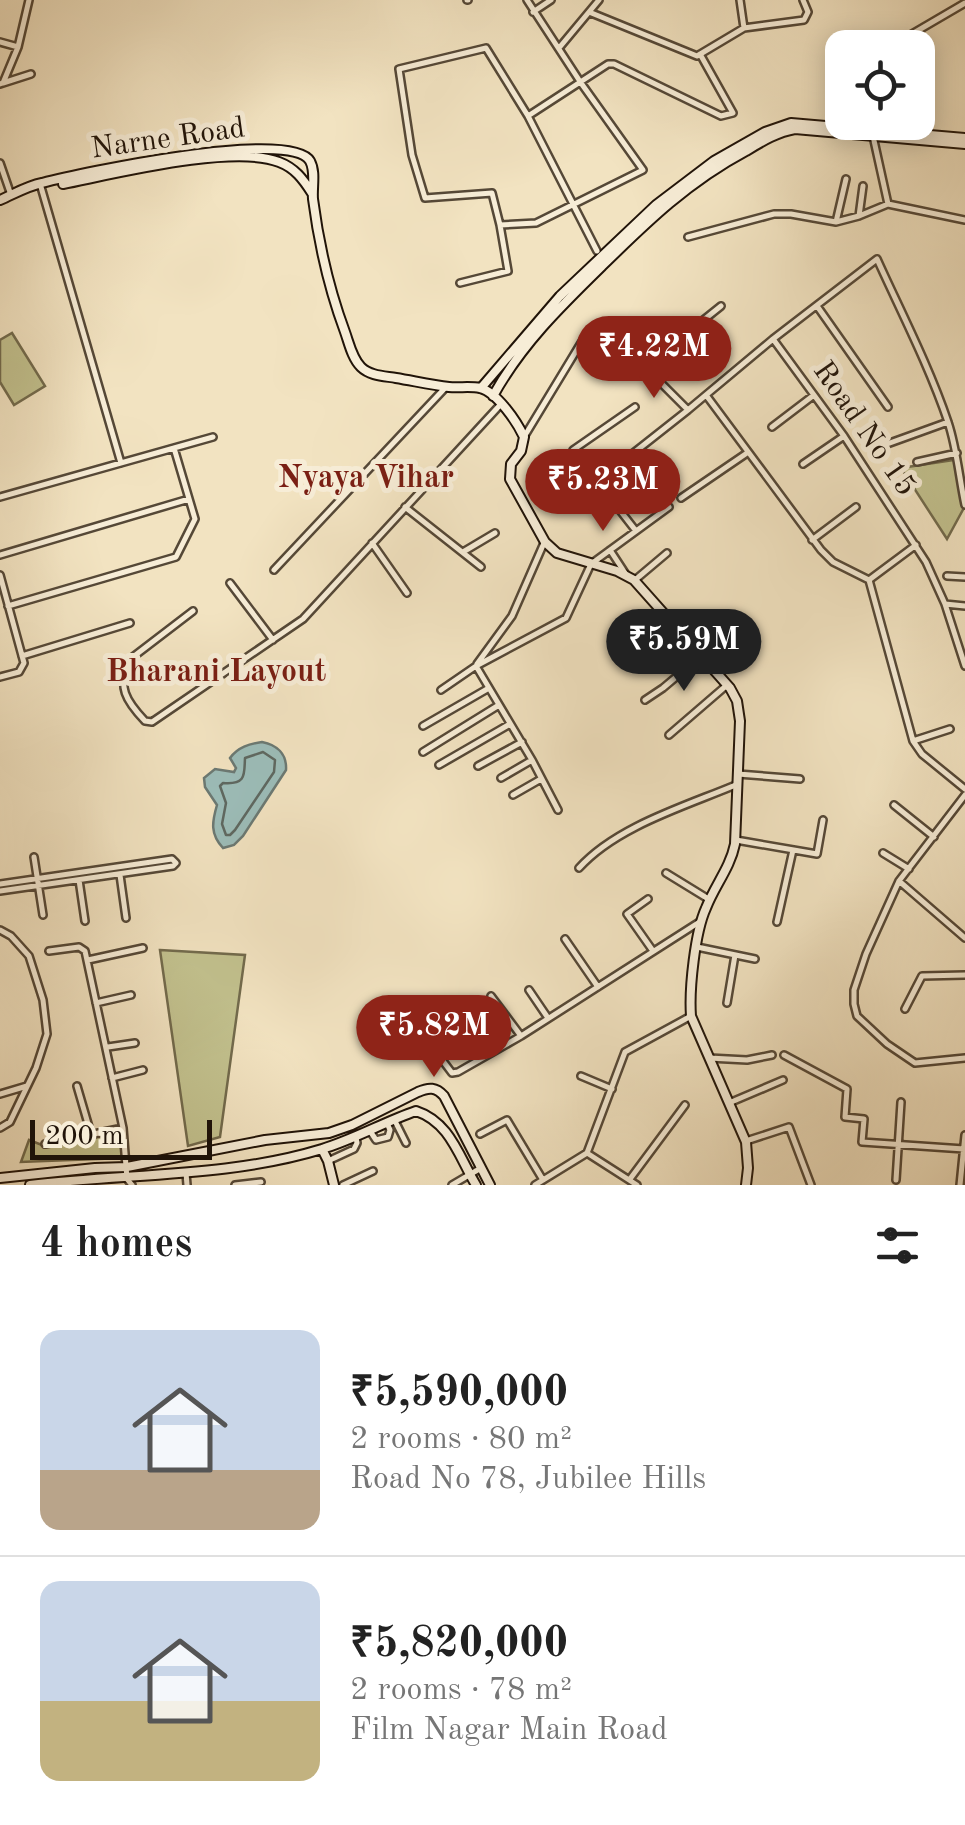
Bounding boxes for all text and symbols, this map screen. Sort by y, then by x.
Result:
map controls [825,30,935,140]
button: locate [825,30,935,140]
street label: Narne Road [89,113,247,165]
pin: ₹4.22M [573,316,735,401]
text: ₹4.22M [598,332,710,364]
street label: Road No 15 [807,356,921,502]
pin: ₹5.23M [522,449,684,534]
district label: Nyaya Vihar [278,463,454,495]
text: ₹5.23M [547,465,659,497]
pin: ₹5.59M [603,609,765,694]
text: ₹5.59M [628,625,740,657]
district label: Bharani Layout [106,657,326,689]
pin: ₹5.82M [353,995,515,1080]
text: ₹5.82M [378,1011,490,1043]
scale bar [30,1115,212,1160]
text: 200 m [45,1123,124,1151]
icon: filters [870,1218,925,1273]
text: 4 homes [40,1224,192,1266]
icon: home [120,1370,240,1490]
text: ₹5,590,000 [350,1373,568,1415]
text: 2 rooms · 80 m² [350,1424,572,1456]
text: Road No 78, Jubilee Hills [350,1464,706,1496]
icon: home [120,1621,240,1741]
text: ₹5,820,000 [350,1624,568,1666]
text: 2 rooms · 78 m² [350,1675,572,1707]
text: Film Nagar Main Road [350,1715,668,1747]

